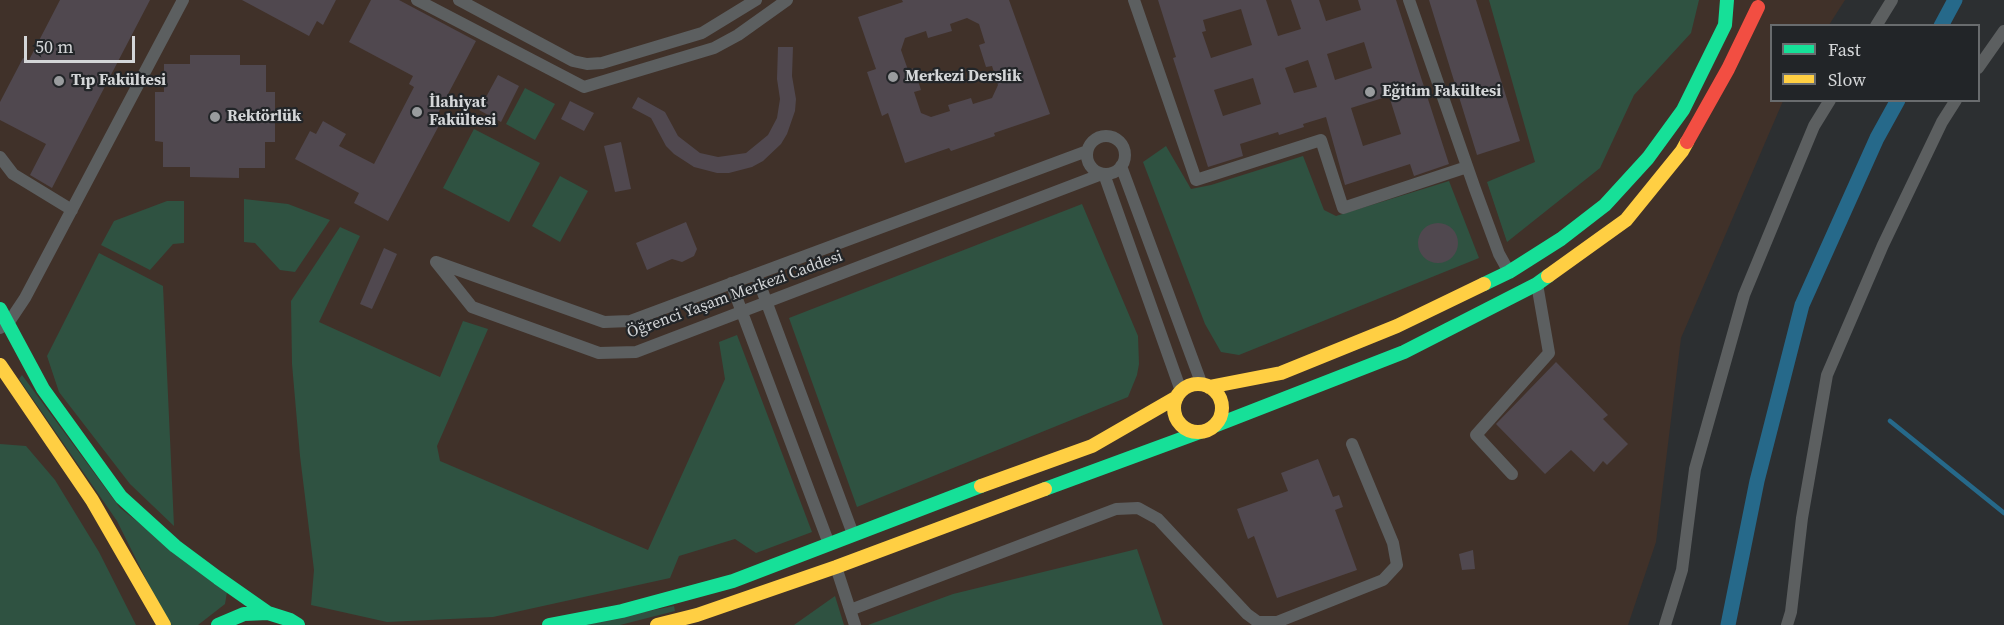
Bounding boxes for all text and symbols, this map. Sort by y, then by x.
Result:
scale bar [27,24,138,62]
legend [1770,24,1980,102]
text: 50 m [35,34,73,59]
text: Fast [1828,37,1861,62]
place label: Merkezi Derslik [905,67,1021,87]
text: Slow [1828,67,1866,92]
marker: Merkezi Derslik [886,70,900,84]
place label: Tıp Fakültesi [71,71,166,91]
marker: Tıp Fakültesi [52,74,66,88]
place label: Eğitim Fakültesi [1382,82,1501,102]
marker: Eğitim Fakültesi [1363,85,1377,99]
place label: İlahiyat Fakültesi [429,93,496,131]
marker: İlahiyat Fakültesi [410,105,424,119]
place label: Rektörlük [227,107,301,127]
marker: Rektörlük [208,110,222,124]
street label: Öğrenci Yaşam Merkezi Caddesi [625,247,845,343]

